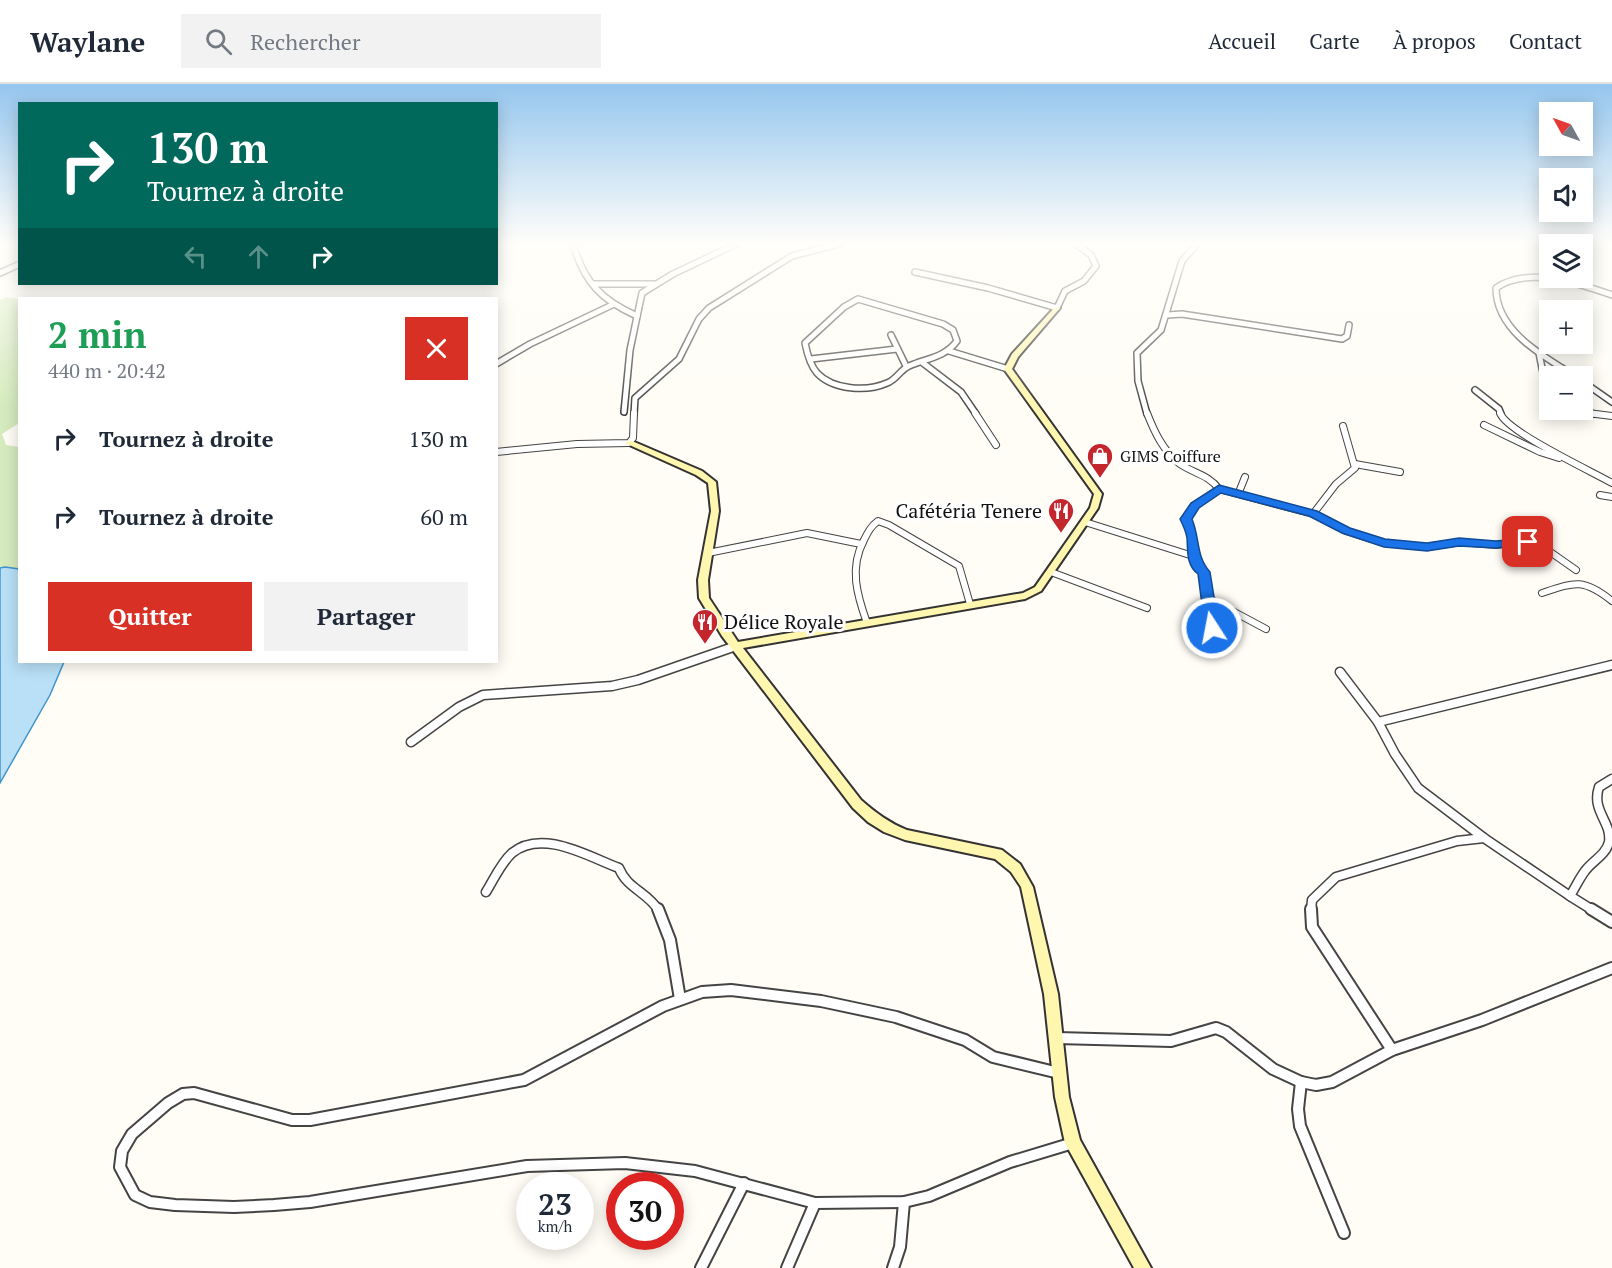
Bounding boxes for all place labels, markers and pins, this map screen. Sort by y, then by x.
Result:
shop icon: GIMS Coiffure [1085,441,1115,479]
place label: GIMS Coiffure [1120,445,1221,467]
restaurant icon: Cafétéria Tenere [1046,496,1076,534]
place label: Cafétéria Tenere [895,497,1042,524]
pin [1502,516,1553,567]
restaurant icon: Délice Royale [690,607,720,645]
place label: Délice Royale [724,608,843,635]

